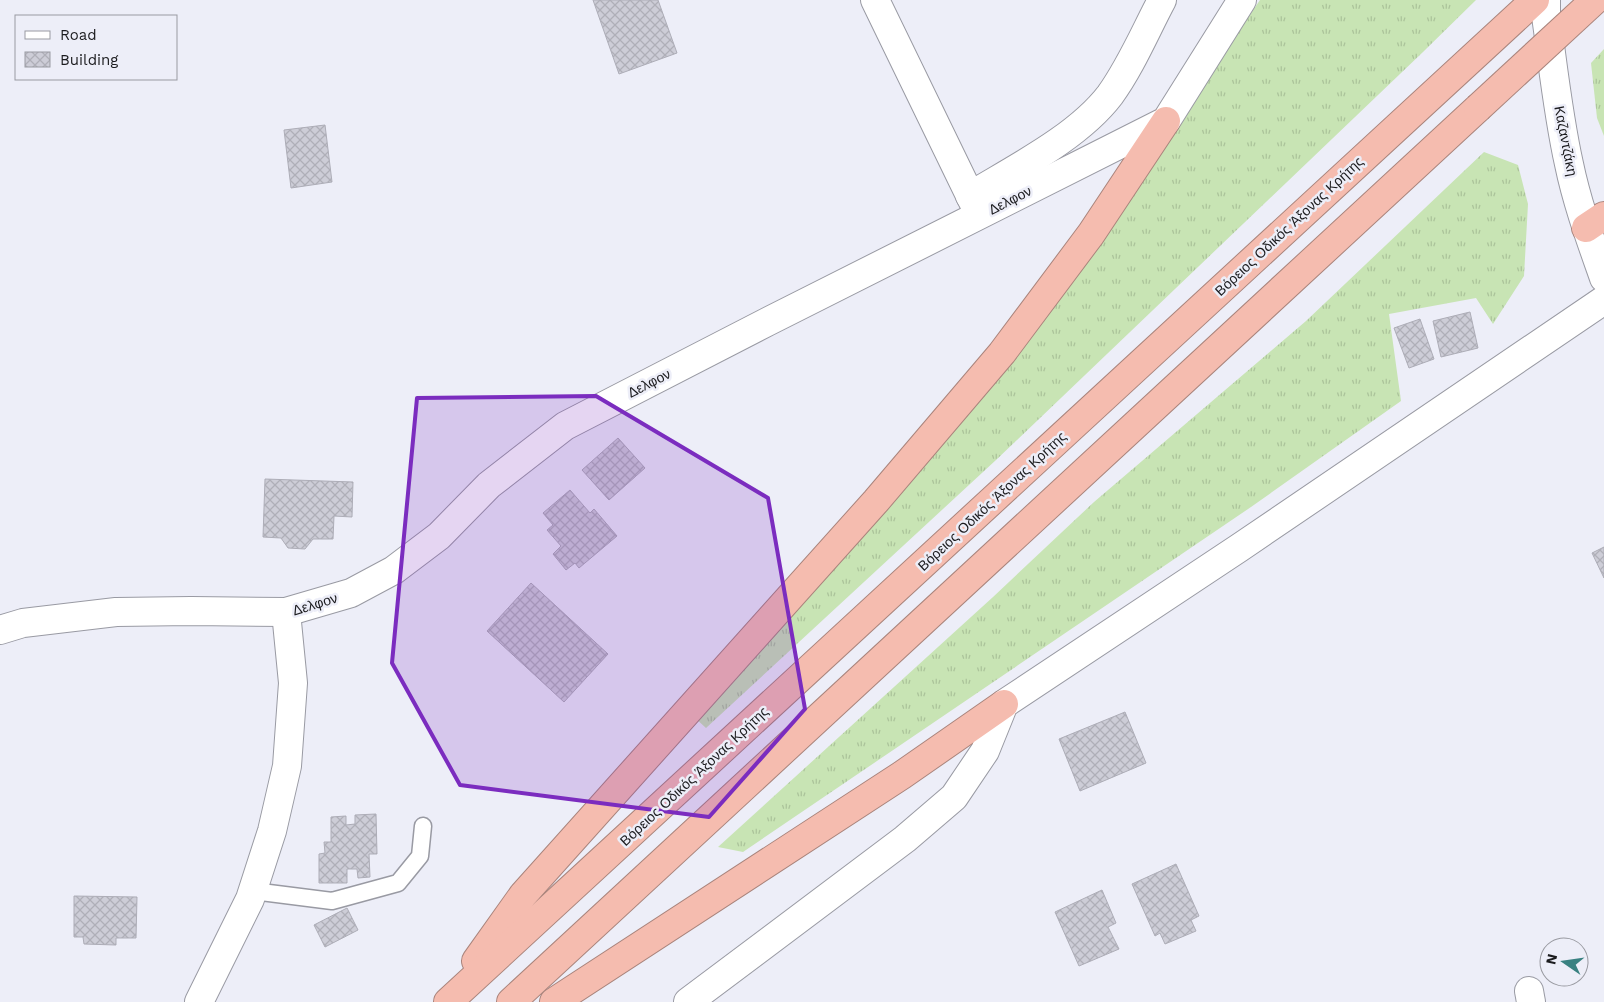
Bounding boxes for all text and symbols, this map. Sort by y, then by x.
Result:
legend [15,15,178,80]
text: Road [60,26,97,44]
text: Building [60,51,118,69]
street label: Καζαντζάκη [1551,105,1581,177]
street label: Βόρειος Οδικός Άξονας Κρήτης [1212,153,1366,299]
street label: Δελφον [986,182,1034,218]
street label: Δελφον [625,365,673,401]
street label: Βόρειος Οδικός Άξονας Κρήτης [915,428,1069,574]
street label: Δελφον [291,590,339,618]
street label: Βόρειος Οδικός Άξονας Κρήτης [617,703,771,849]
north arrow [1539,937,1589,987]
text: N [1542,952,1560,966]

